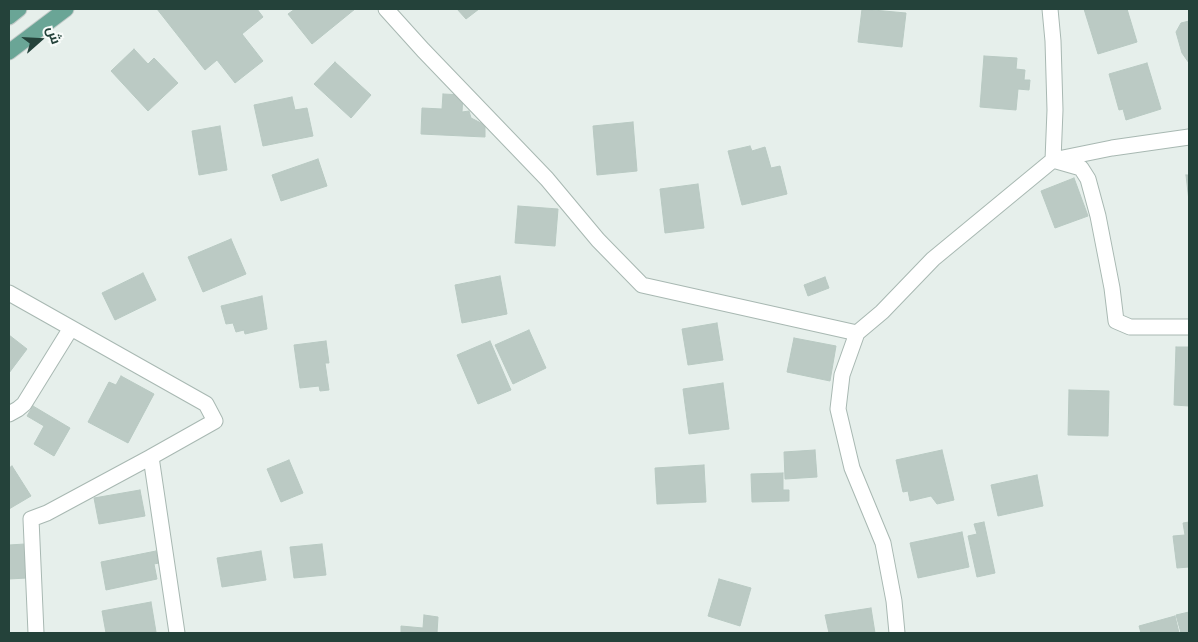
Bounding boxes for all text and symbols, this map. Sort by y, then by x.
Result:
north arrow [15,15,65,65]
text: ش [44,24,65,46]

